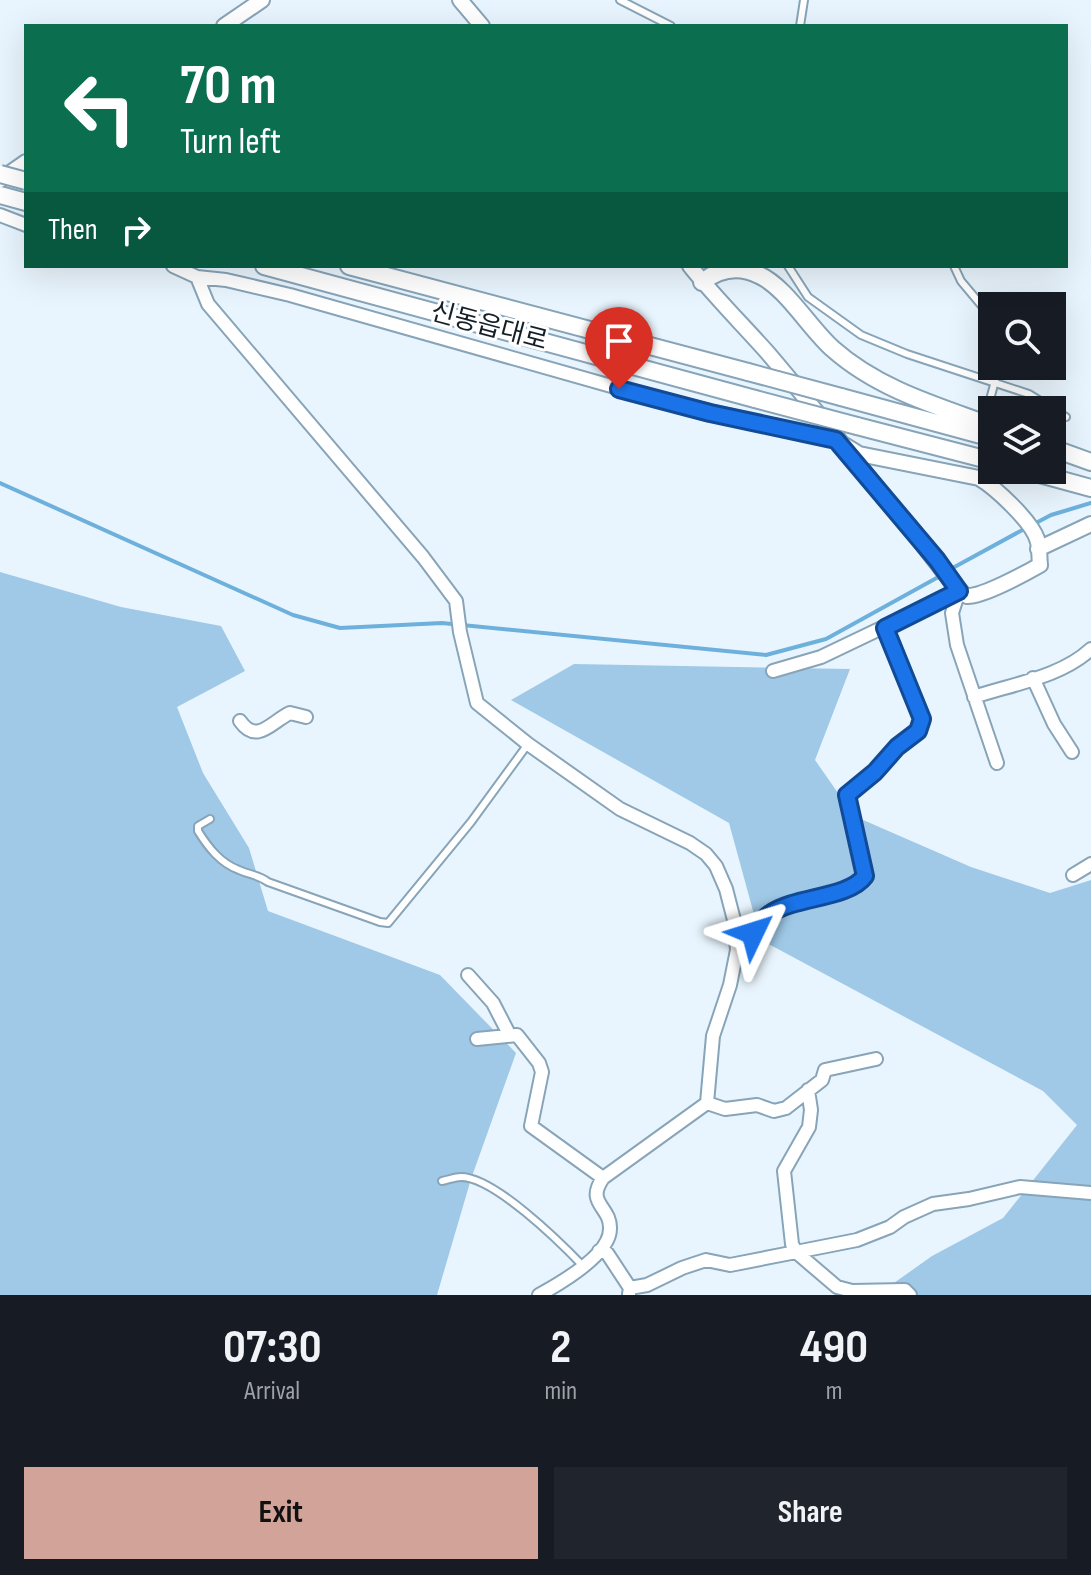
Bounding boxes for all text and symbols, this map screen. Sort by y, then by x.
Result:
text: 70 m [180,53,277,120]
icon: left [48,56,152,160]
text: Turn left [180,121,281,164]
icon: right [114,208,158,252]
text: Then [48,212,98,248]
map controls [978,292,1066,484]
button: search [978,292,1066,380]
street label: 신동읍대로 [427,297,551,357]
pin [585,307,653,389]
icon: arrive [597,319,641,363]
button: layers [978,396,1066,484]
position arrow [711,891,795,975]
text: 07:30 [223,1319,322,1376]
text: 2 [550,1319,571,1376]
text: 490 [800,1319,868,1376]
text: Arrival [244,1376,300,1407]
text: min [544,1376,577,1407]
text: m [826,1376,842,1407]
button: Exit [24,1467,538,1559]
button: Share [554,1467,1067,1559]

